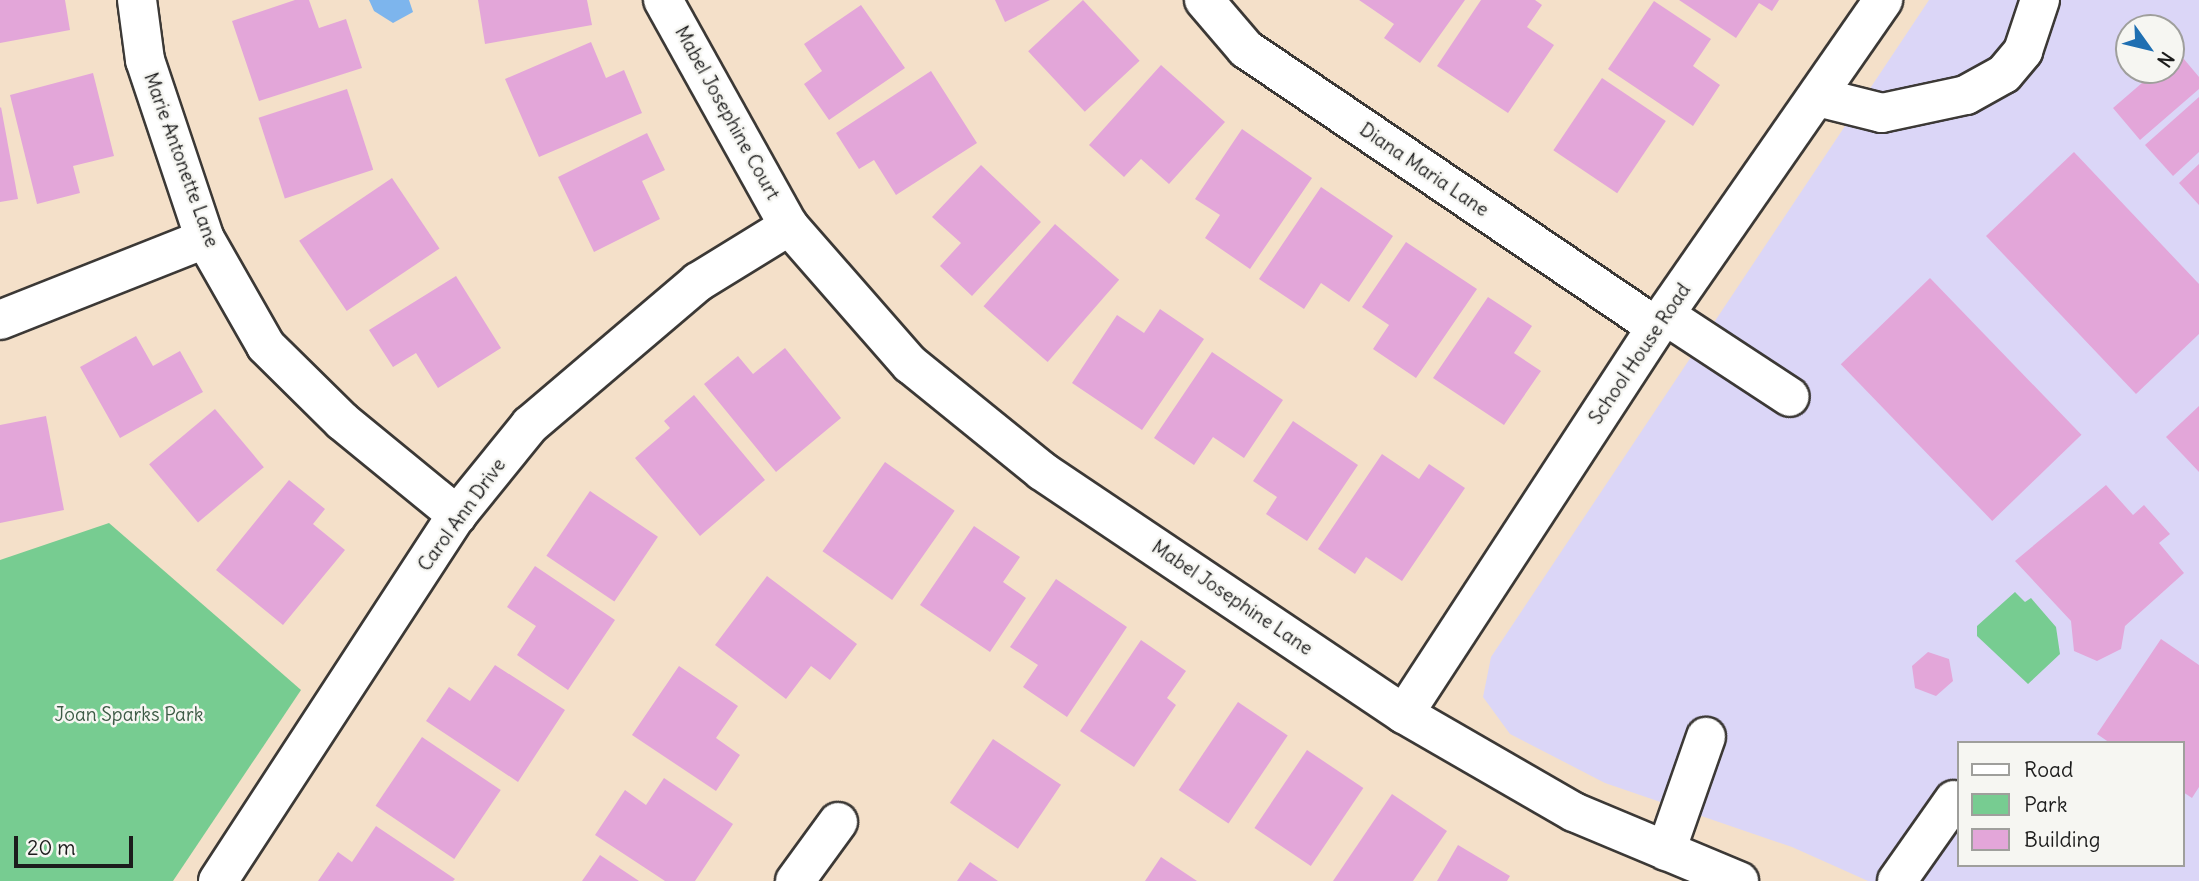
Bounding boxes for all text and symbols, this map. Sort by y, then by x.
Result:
north arrow [2115,14,2185,84]
street label: Mabel Josephine Court [670,22,784,204]
text: N [2152,47,2179,72]
street label: Marie Antonette Lane [139,70,223,250]
street label: Diana Maria Lane [1355,118,1493,222]
street label: School House Road [1584,279,1696,429]
street label: Carol Ann Drive [413,454,511,576]
street label: Mabel Josephine Lane [1147,536,1317,660]
park label: Joan Sparks Park [55,704,203,726]
legend [1958,741,2185,867]
text: Road [2024,756,2073,783]
text: Park [2024,791,2067,818]
scale bar [18,822,136,866]
text: Building [2024,826,2100,853]
text: 20 m [27,834,76,861]

